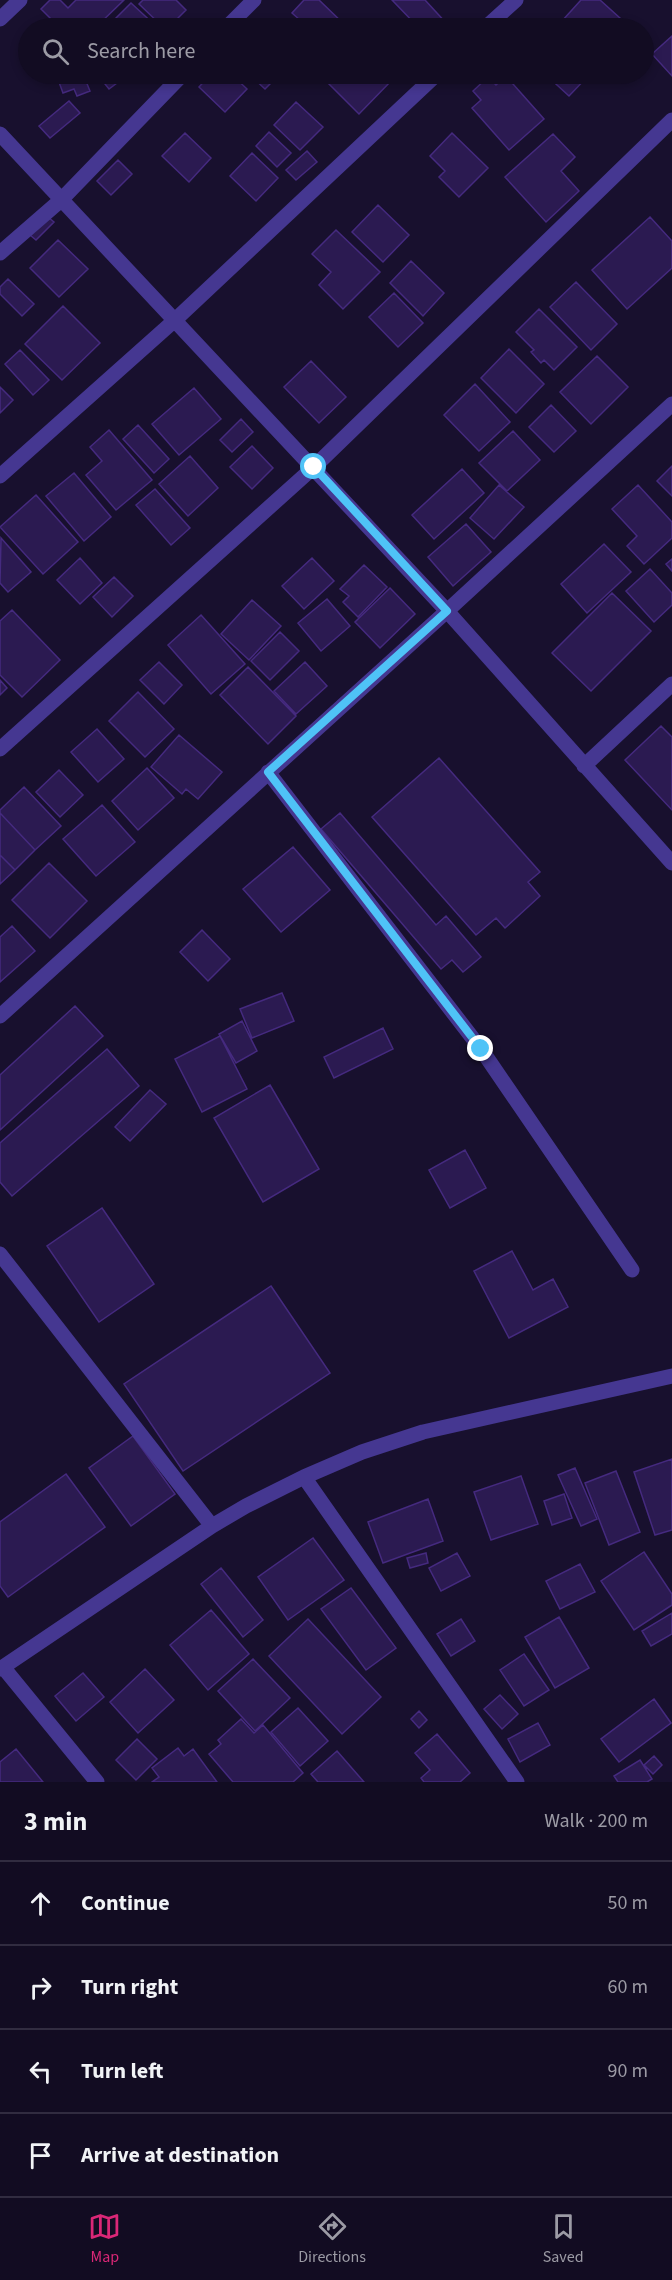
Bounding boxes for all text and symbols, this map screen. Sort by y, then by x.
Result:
search box [18,18,654,84]
icon: search [39,35,72,68]
text: Search here [87,35,195,67]
route start [300,453,326,479]
route end [467,1035,493,1061]
text: 3 min [24,1803,87,1840]
text: Walk · 200 m [544,1807,648,1835]
icon: ahead [24,1887,57,1920]
text: Continue [81,1887,170,1919]
text: 50 m [608,1889,648,1917]
icon: right [24,1971,57,2004]
text: Turn right [81,1971,178,2003]
text: 60 m [608,1973,648,2001]
icon: left [24,2055,57,2088]
text: Turn left [81,2055,163,2087]
text: 90 m [608,2057,648,2085]
icon: arrive [24,2139,57,2172]
text: Arrive at destination [81,2139,279,2171]
tab: Map [88,2210,121,2268]
tab: Directions [298,2210,366,2268]
tab: Saved [543,2210,584,2268]

